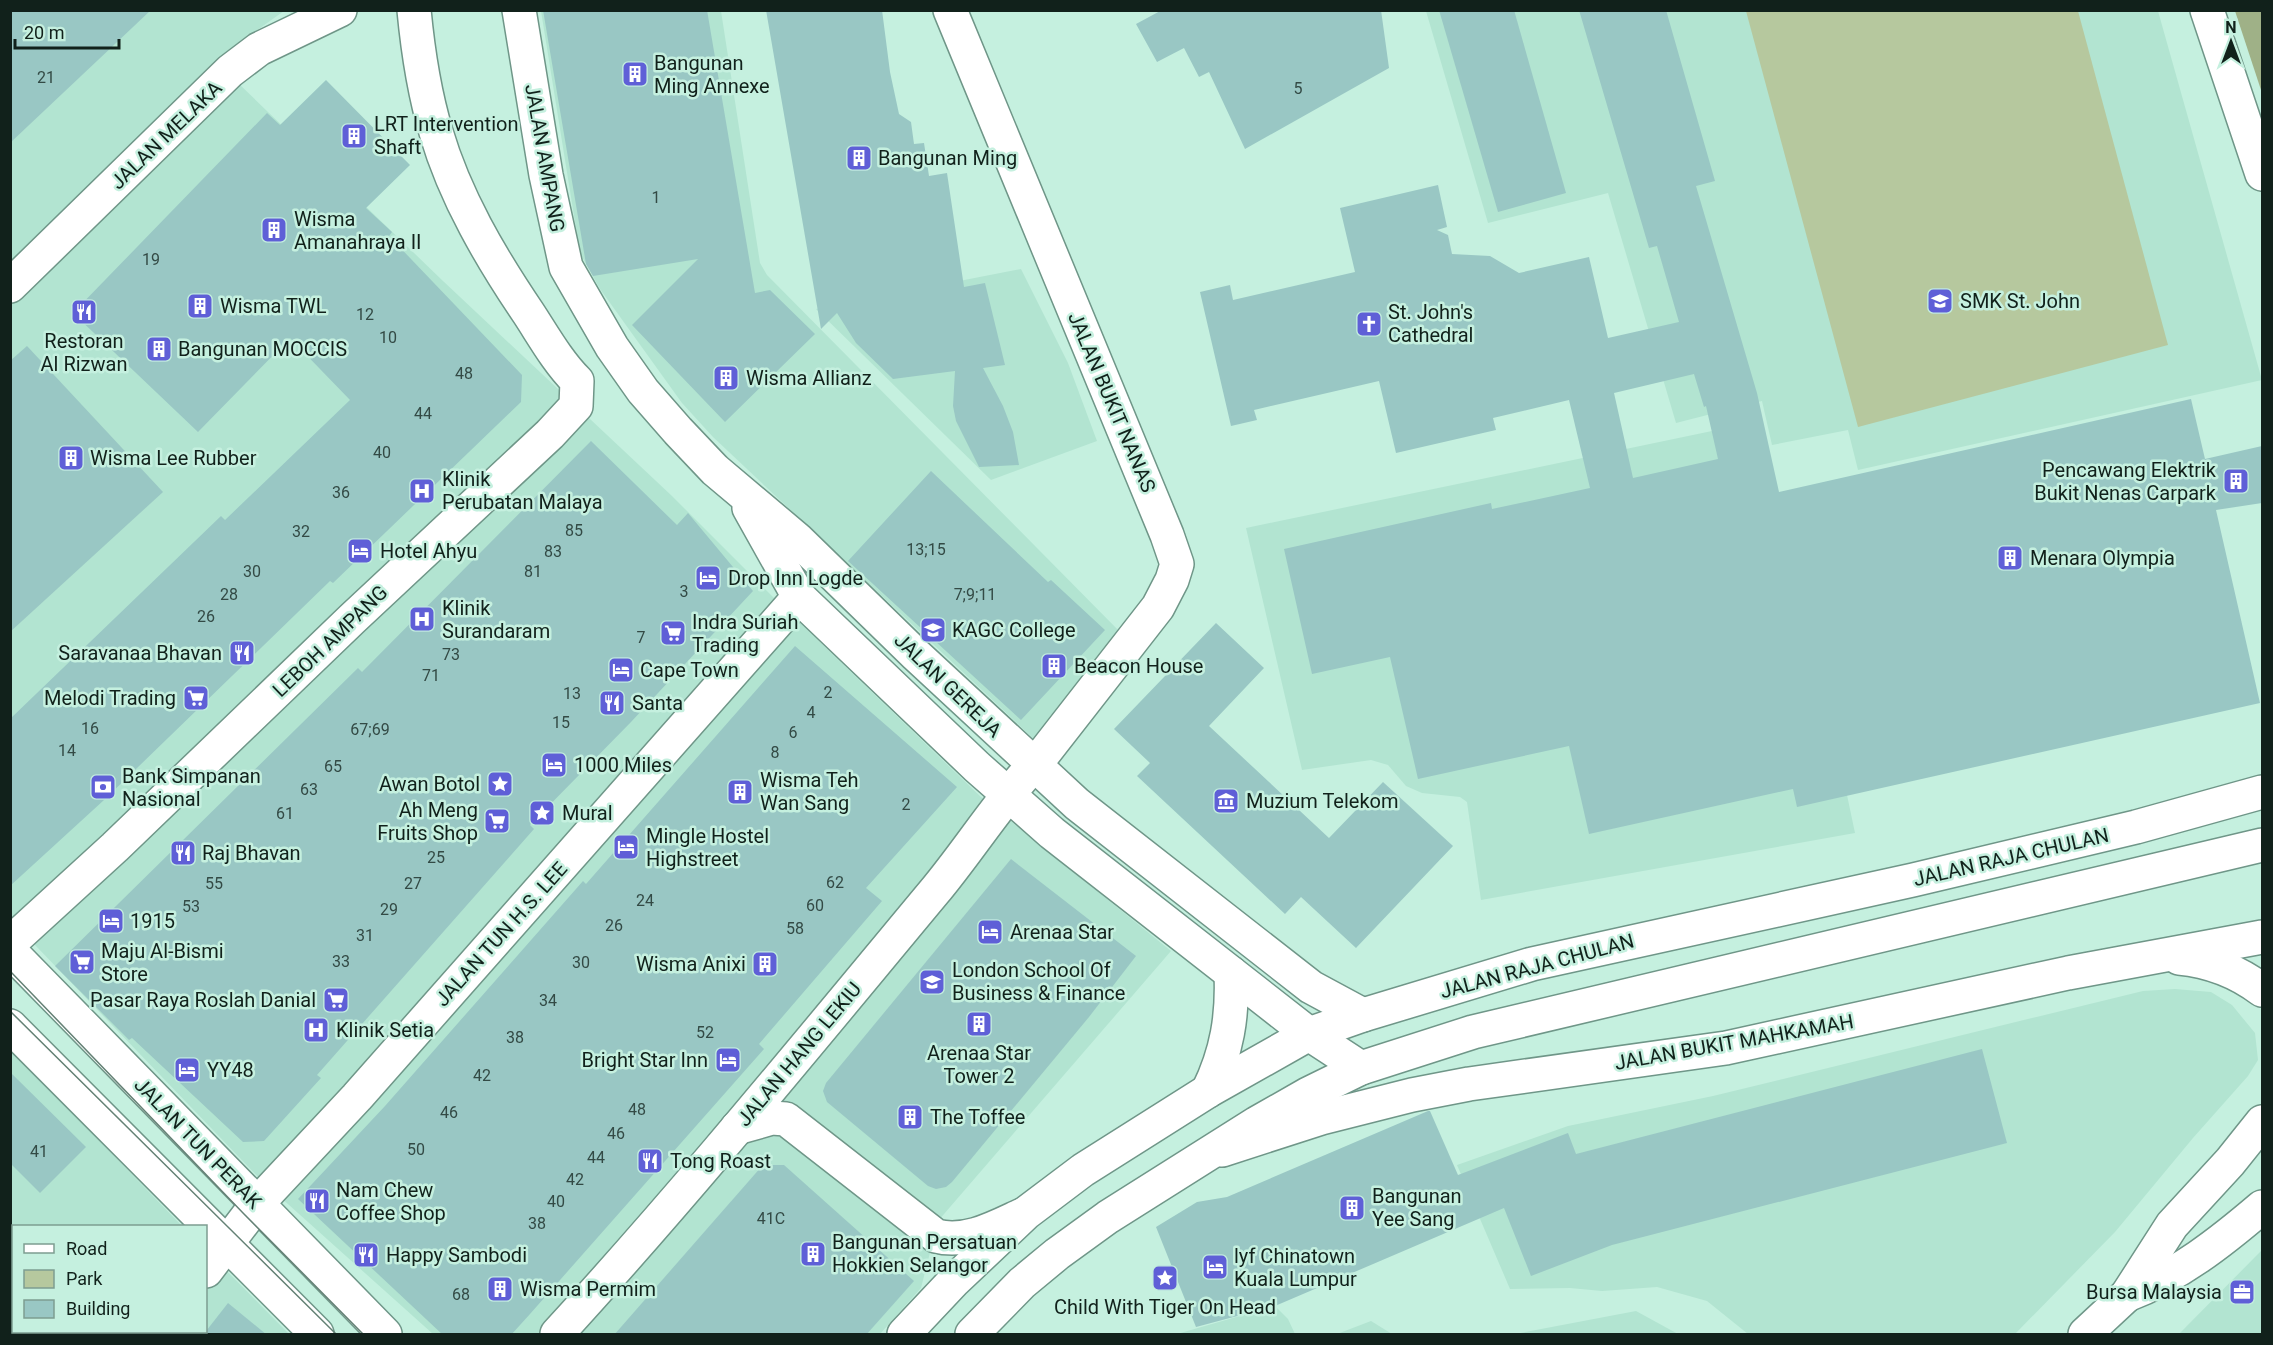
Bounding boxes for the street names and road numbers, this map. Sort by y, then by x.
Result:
street label: JALAN MELAKA [105,76,227,194]
street label: JALAN AMPANG [520,82,570,234]
street label: JALAN BUKIT NANAS [1063,308,1161,496]
street label: LEBOH AMPANG [268,580,392,702]
street label: JALAN GEREJA [889,628,1007,742]
street label: JALAN RAJA CHULAN [1911,823,2111,891]
street label: JALAN TUN H.S. LEE [430,857,572,1011]
street label: JALAN RAJA CHULAN [1437,929,1637,1003]
street label: JALAN HANG LEKIU [732,977,866,1131]
street label: JALAN BUKIT MAHKAMAH [1613,1009,1855,1075]
street label: JALAN TUN PERAK [129,1073,267,1214]

